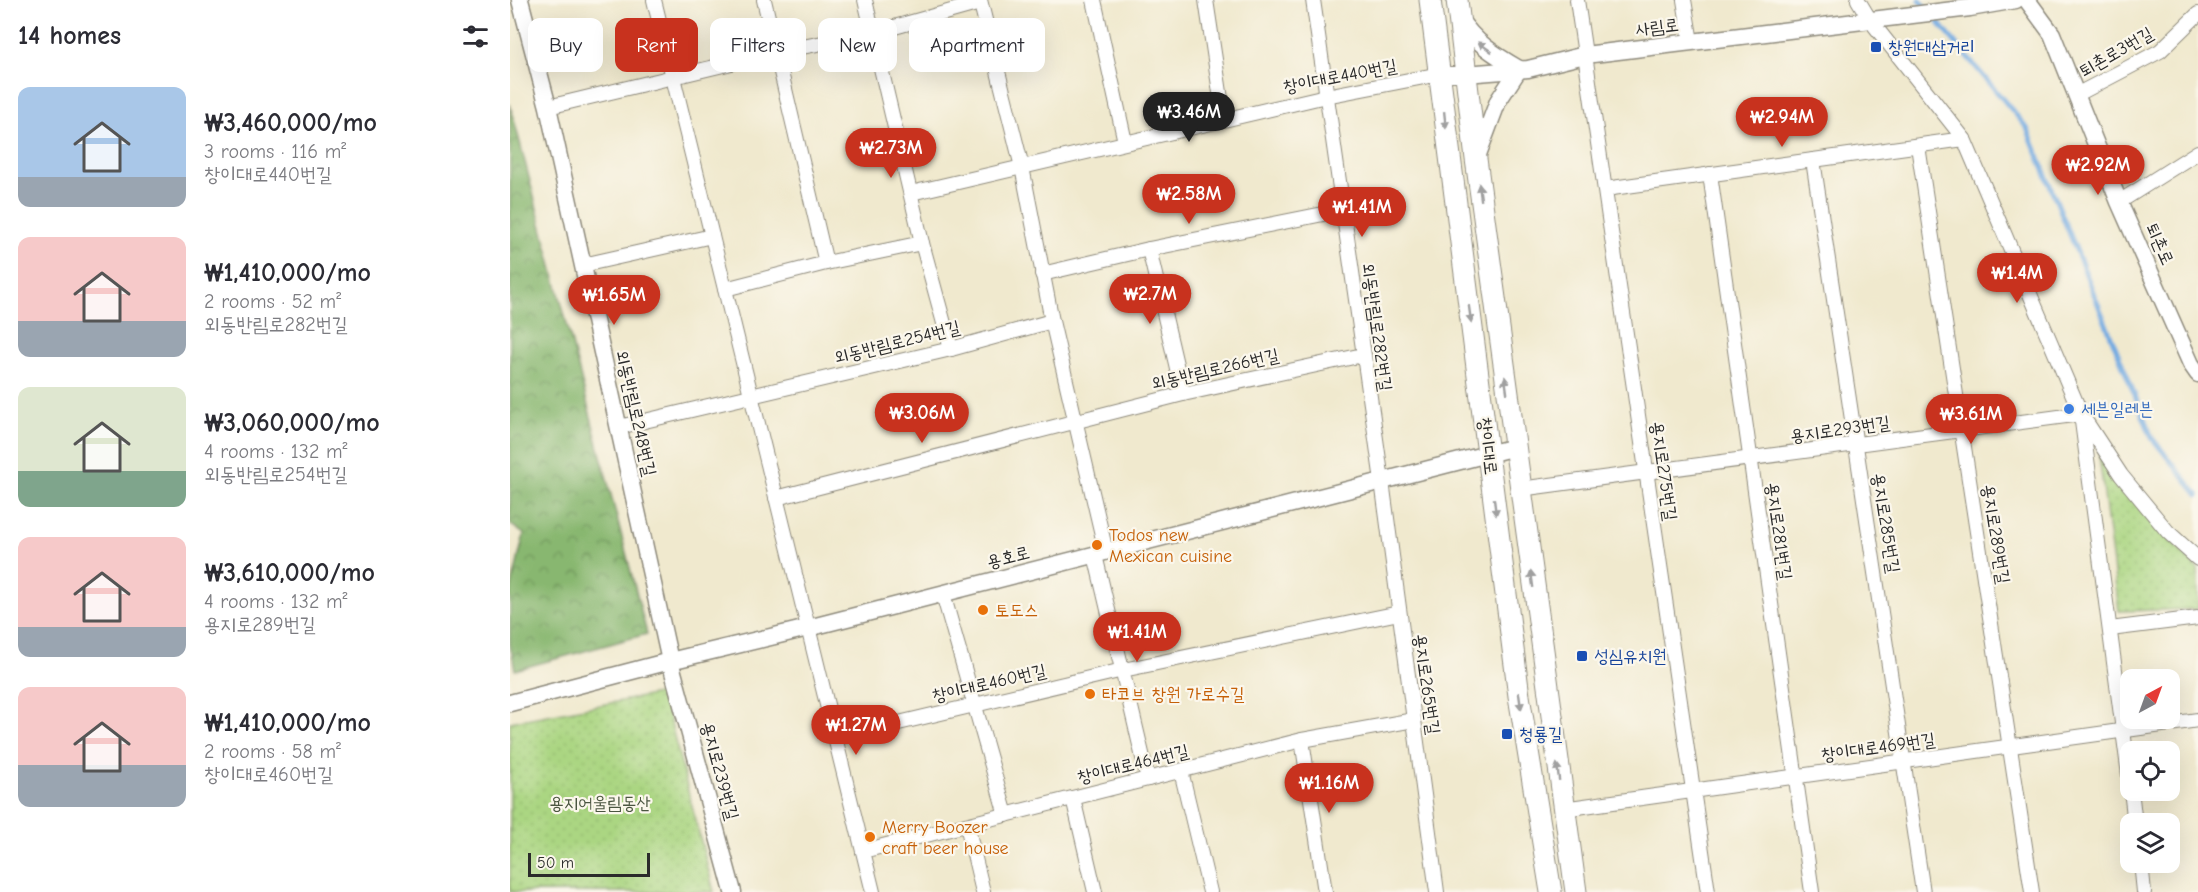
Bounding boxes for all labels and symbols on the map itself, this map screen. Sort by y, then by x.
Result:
street label: 사림로 [1634,14,1680,41]
street label: 퇴촌로3번길 [2076,23,2157,82]
place label: 창원대삼거리 [1888,37,1975,58]
marker: 창원대삼거리 [1869,40,1883,54]
one-way arrow [1478,41,1494,53]
street label: 창이대로440번길 [1282,55,1399,98]
pin: ₩3.46M [1140,92,1238,143]
pin: ₩2.94M [1733,97,1831,148]
one-way arrow [1440,111,1450,130]
pin: ₩2.73M [842,128,940,179]
pin: ₩2.92M [2049,145,2147,196]
pin: ₩2.58M [1140,174,1238,225]
one-way arrow [1476,182,1485,201]
pin: ₩1.41M [1313,187,1411,238]
street label: 퇴촌로 [2141,220,2178,268]
pin: ₩1.4M [1975,253,2059,304]
street label: 외동반림로282번길 [1357,261,1396,393]
pin: ₩2.7M [1108,274,1192,325]
pin: ₩1.65M [565,275,663,326]
one-way arrow [1465,305,1474,324]
street label: 외동반림로254번길 [832,317,963,368]
street label: 외동반림로266번길 [1149,344,1281,394]
street label: 외동반림로248번길 [611,348,660,479]
one-way arrow [1502,376,1511,395]
pin: ₩3.06M [873,393,971,444]
pin: ₩3.61M [1922,394,2020,445]
place label: 세븐일레븐 [2081,399,2153,420]
marker: 세븐일레븐 [2062,402,2076,416]
street label: 용지로293번길 [1789,412,1892,447]
street label: 창이대로 [1474,416,1501,476]
street label: 용지로275번길 [1646,420,1681,523]
street label: 용지로285번길 [1867,472,1904,575]
street label: 용지로281번길 [1761,481,1796,582]
street label: 용지로289번길 [1977,483,2014,586]
one-way arrow [1490,498,1500,517]
place label: Todos new Mexican cuisine [1109,525,1232,567]
marker: Todos new Mexican cuisine [1090,538,1104,552]
street label: 용호로 [984,542,1032,573]
one-way arrow [1528,569,1537,588]
place label: 토도스 [995,600,1038,621]
marker: 토도스 [976,603,990,617]
pin: ₩1.41M [1088,612,1186,663]
street label: 용지로265번길 [1409,632,1444,736]
place label: 성심유치원 [1594,646,1666,667]
marker: 성심유치원 [1575,649,1589,663]
street label: 창이대로460번길 [930,660,1049,707]
north arrow [2120,669,2180,729]
place label: 타코브 창원 가로수길 [1102,684,1245,705]
marker: 타코브 창원 가로수길 [1083,687,1097,701]
one-way arrow [1516,691,1525,710]
pin: ₩1.27M [807,705,905,756]
street label: 용지로239번길 [696,720,743,823]
place label: 청룡길 [1519,724,1563,745]
marker: 청룡길 [1500,727,1514,741]
street label: 창이대로469번길 [1820,729,1937,766]
street label: 창이대로464번길 [1075,740,1192,788]
one-way arrow [1554,762,1563,781]
pin: ₩1.16M [1280,763,1378,814]
park label: 용지어울림동산 [549,793,651,814]
place label: Merry Boozer craft beer house [882,817,1009,859]
marker: Merry Boozer craft beer house [863,830,877,844]
scale bar [528,850,650,878]

